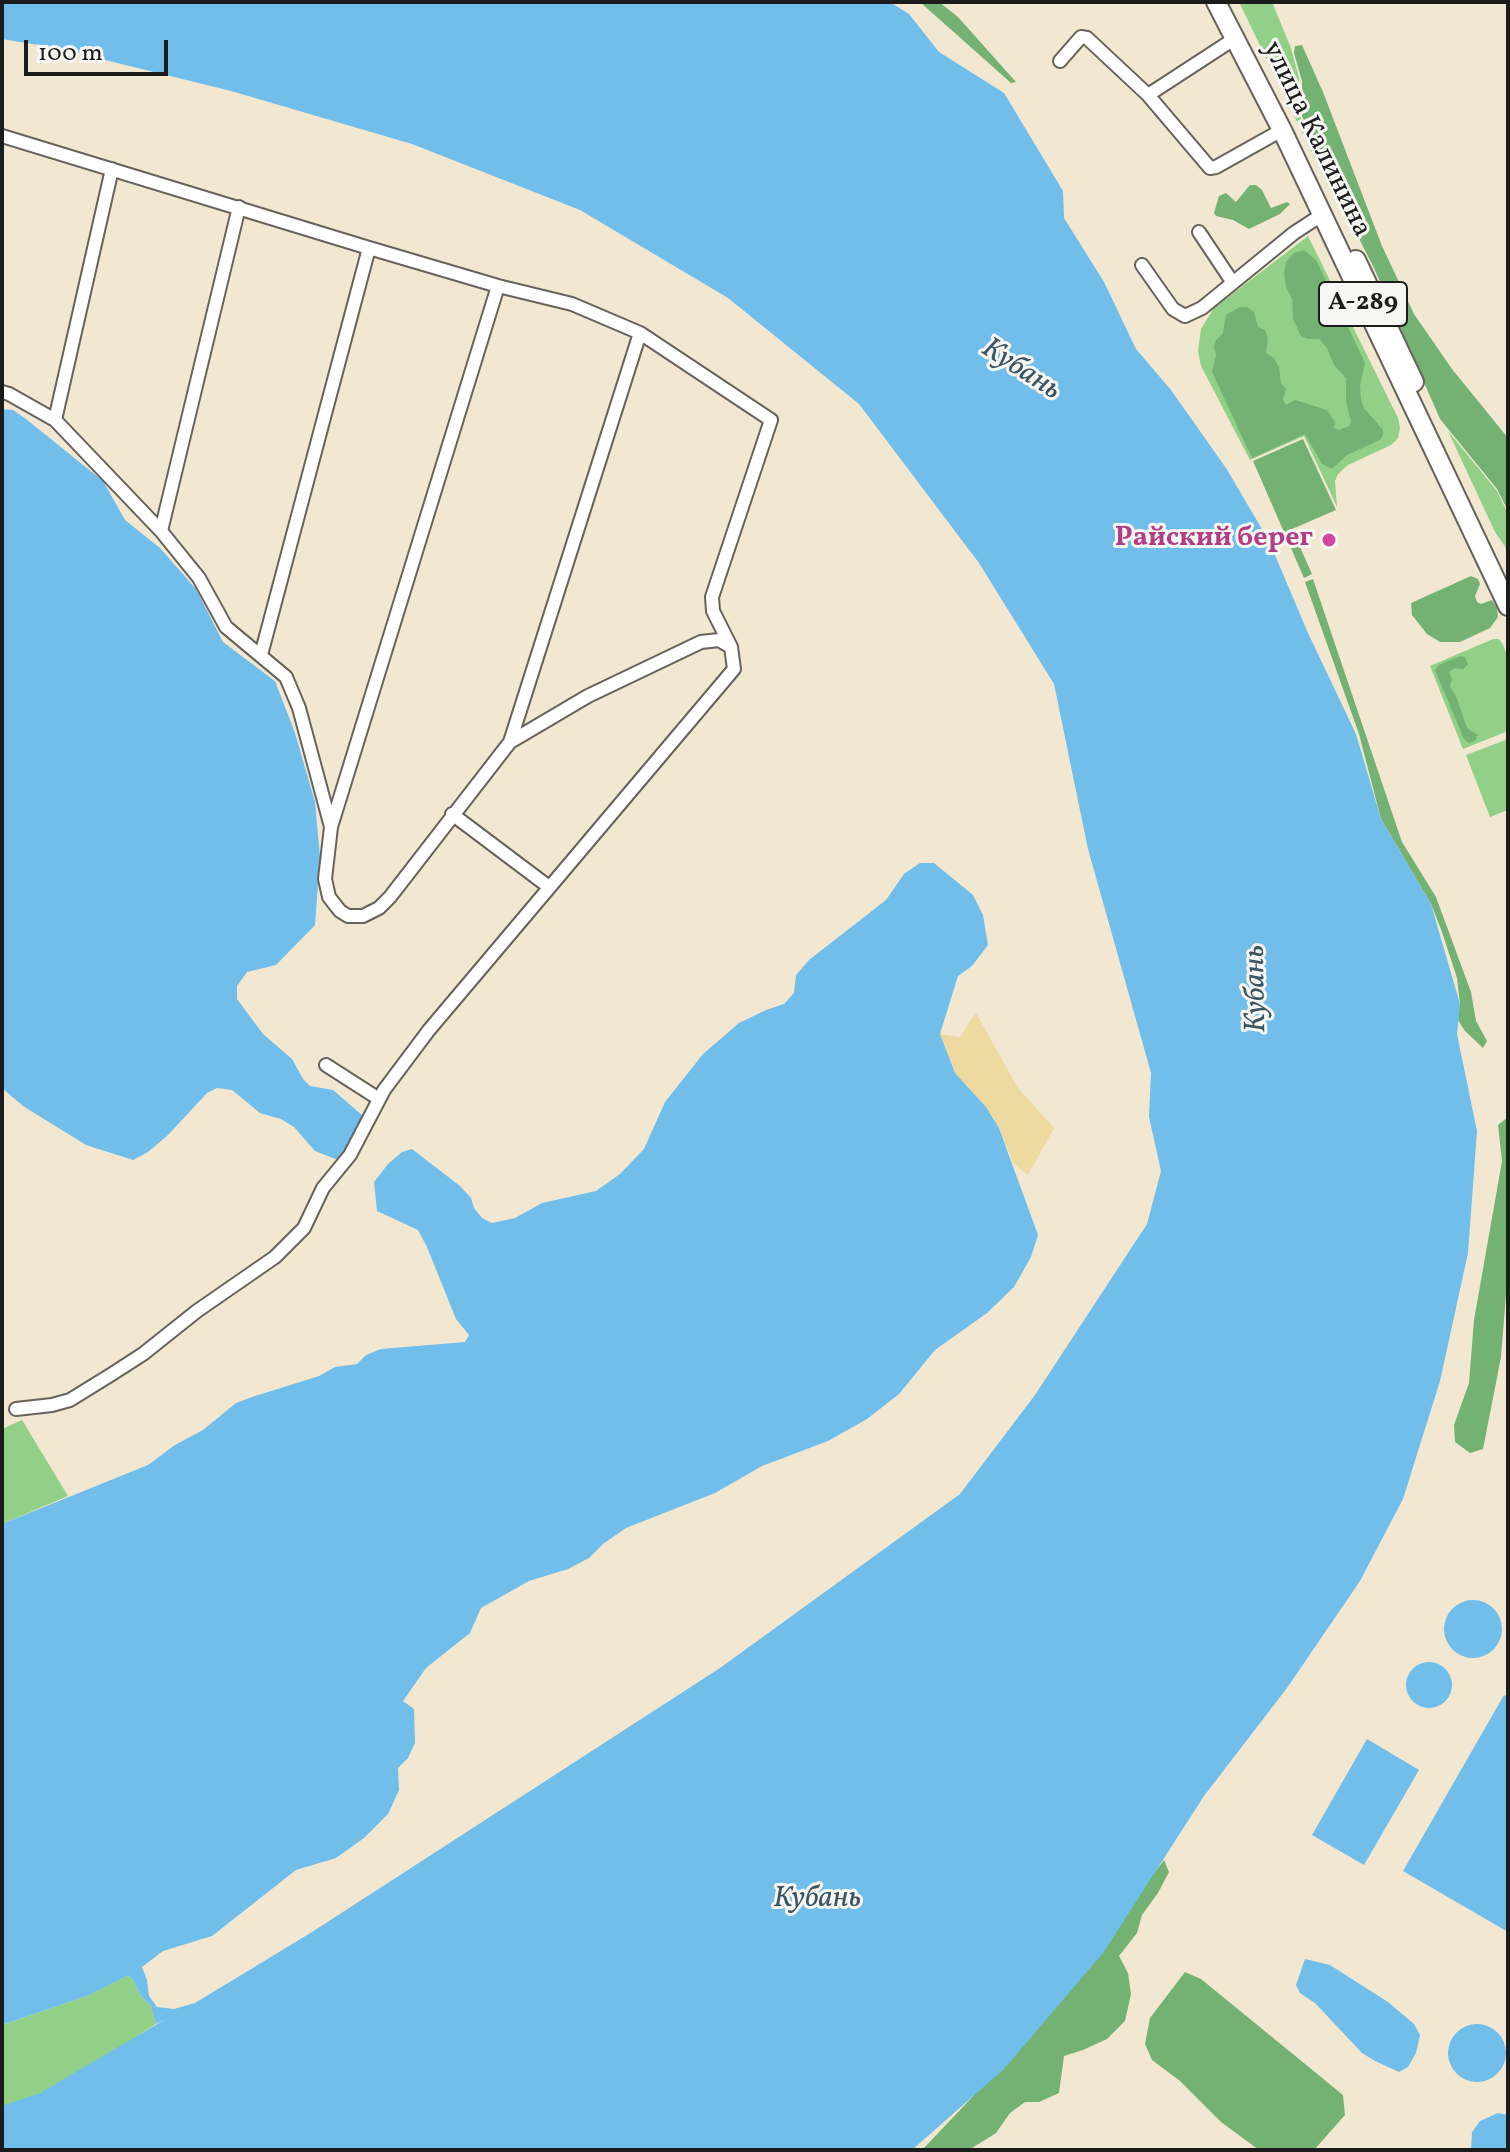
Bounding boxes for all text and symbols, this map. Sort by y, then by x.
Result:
scale bar [28,24,172,74]
text: 100 m [38,37,103,71]
street label: улица Калинина [1253,37,1377,243]
road number: А-289 [1319,282,1407,326]
water label: Кубань [974,332,1066,410]
place label: Райский берег [1115,523,1313,557]
marker: Райский берег [1320,531,1338,549]
water label: Кубань [1239,945,1277,1033]
water label: Кубань [773,1882,861,1918]

